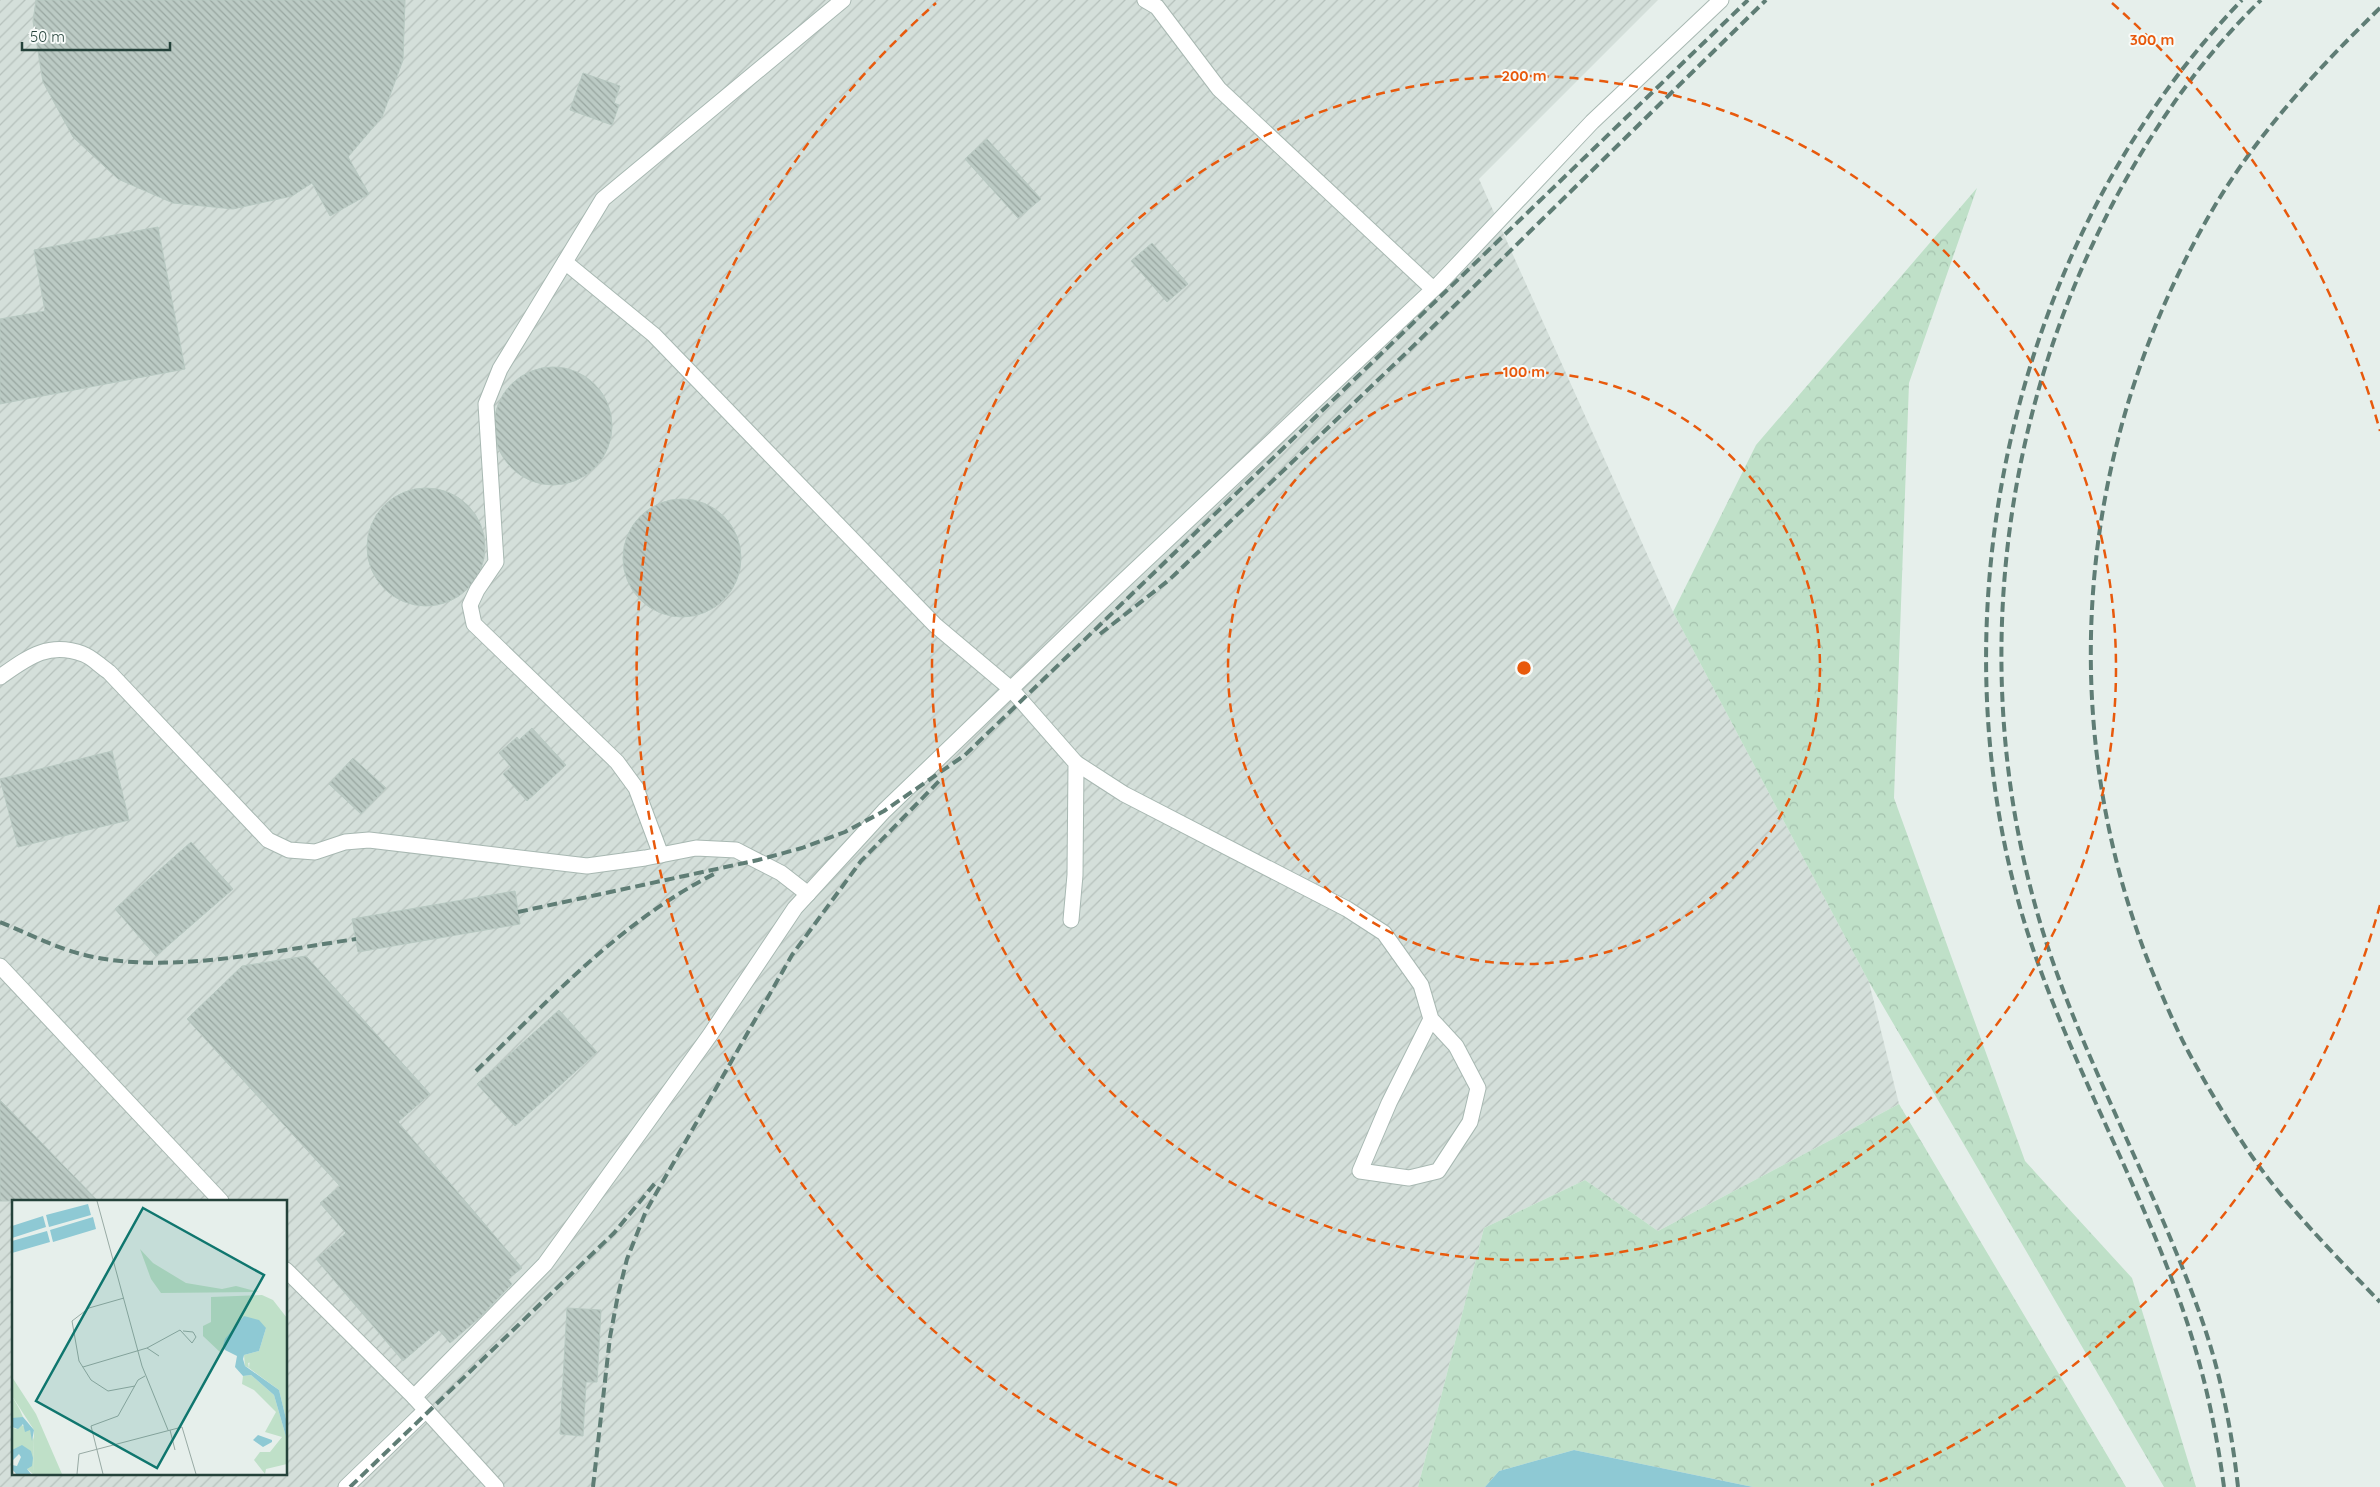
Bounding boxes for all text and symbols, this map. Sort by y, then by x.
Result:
scale bar [22,20,170,52]
text: 50 m [30,27,65,46]
text: 300 m [2130,30,2174,49]
text: 200 m [1502,66,1547,85]
text: 100 m [1503,362,1545,381]
centre of rings [1515,659,1533,677]
inset map [12,1200,288,1474]

